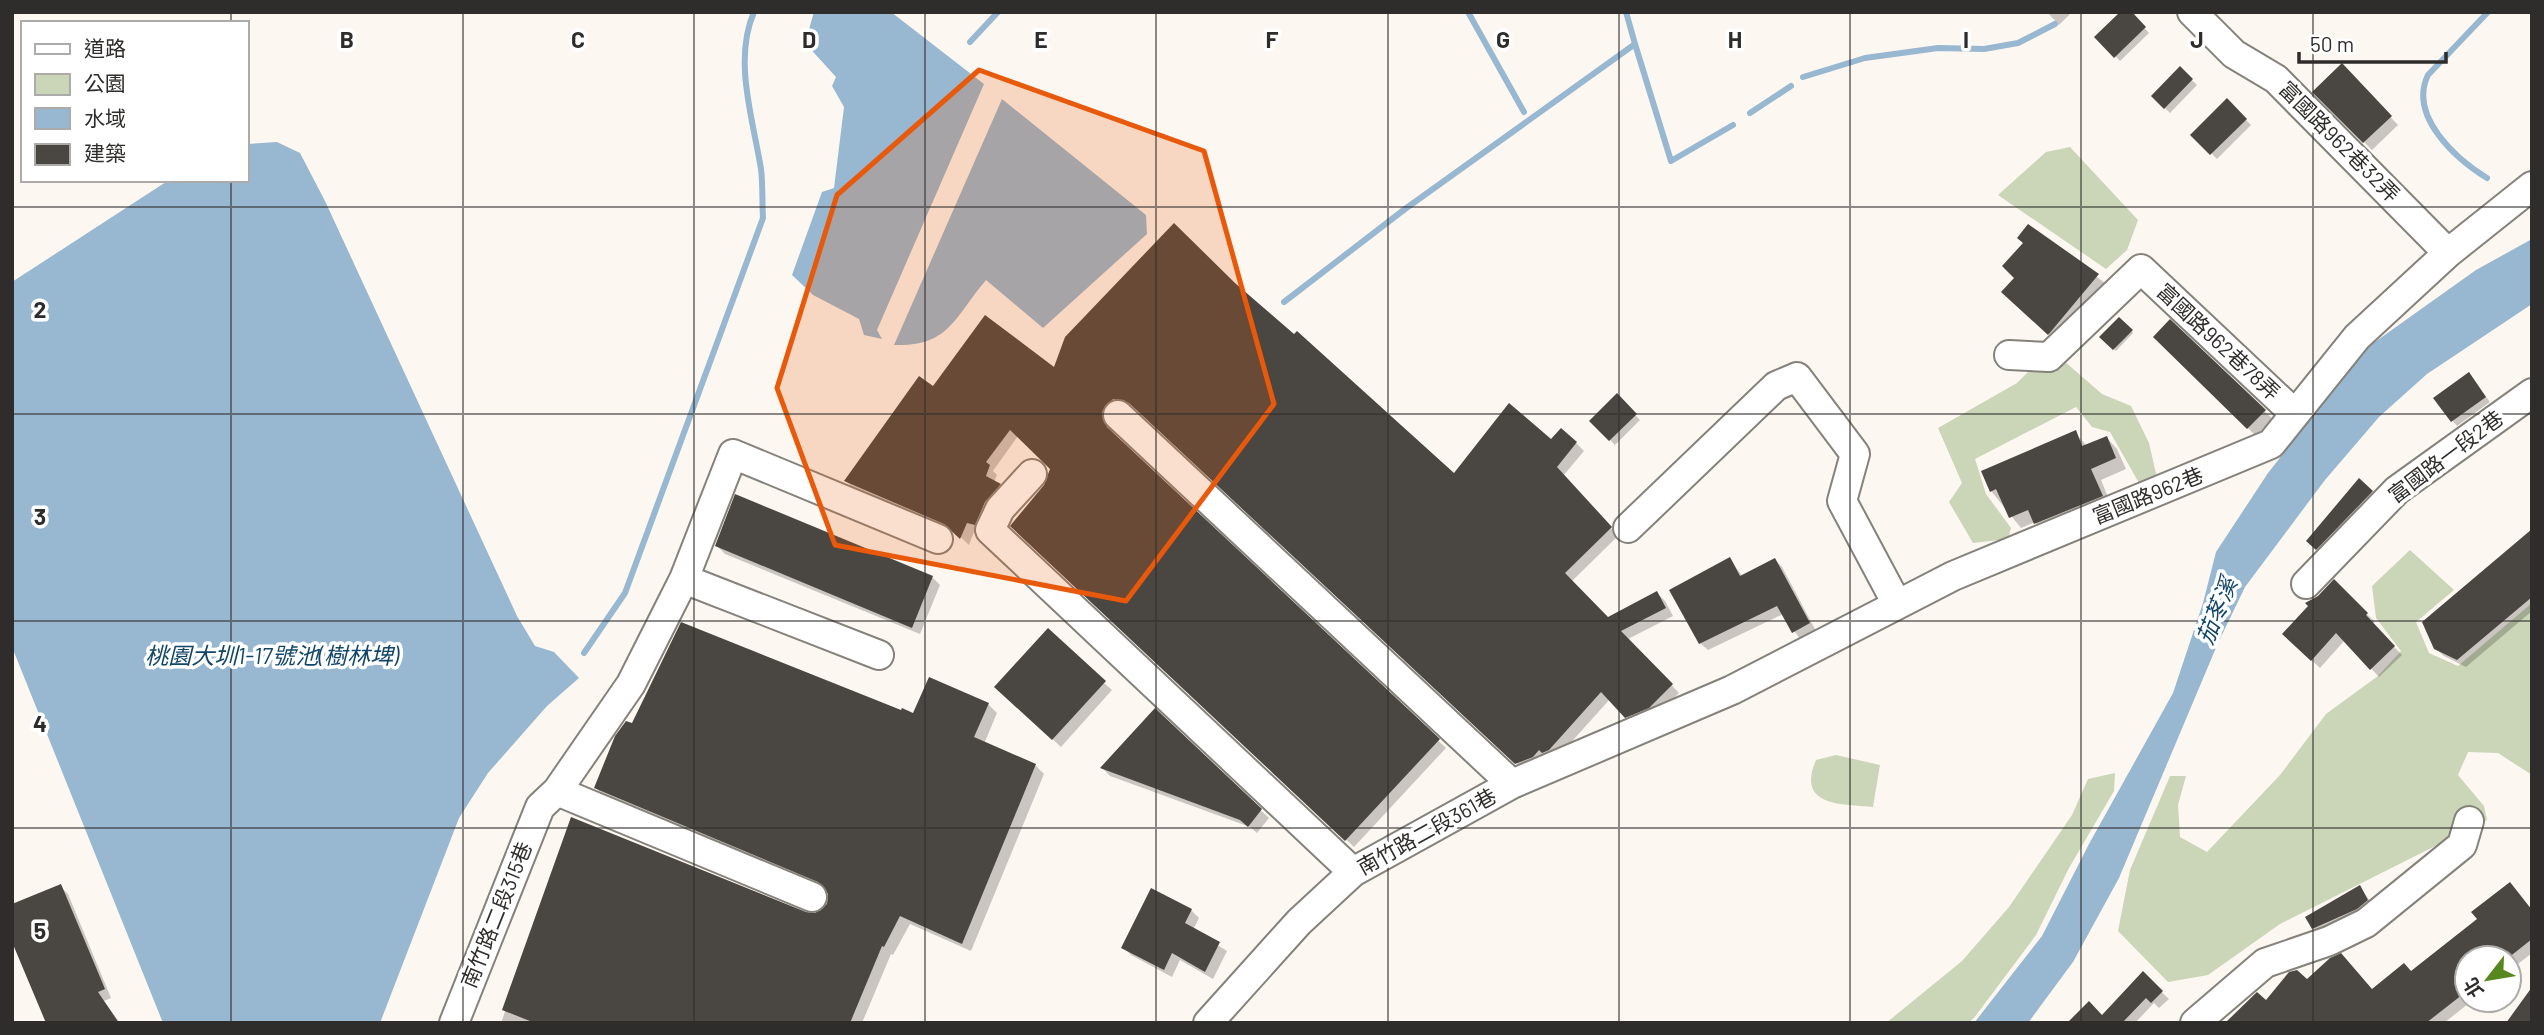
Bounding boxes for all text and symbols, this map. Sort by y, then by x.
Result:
legend [21,21,248,182]
scale bar [2299,21,2446,65]
text: B [340,25,354,53]
text: C [571,25,585,53]
text: D [802,25,816,53]
text: E [1034,25,1048,53]
text: F [1266,25,1279,53]
text: G [1496,25,1510,53]
text: H [1728,25,1742,53]
text: I [1963,25,1969,53]
text: J [2190,25,2204,53]
text: 50 m [2310,31,2354,56]
text: 道路 [84,35,126,60]
text: 公園 [84,70,126,95]
street label: 富國路962巷32弄 [2275,75,2406,206]
text: 水域 [84,105,126,130]
text: 建築 [84,140,126,165]
street label: 富國路962巷78弄 [2152,278,2286,404]
text: 2 [34,295,46,323]
street label: 富國路一段2巷 [2383,405,2507,507]
street label: 富國路962巷 [2089,461,2206,528]
text: 3 [34,502,46,530]
water label: 茄苳溪 [2190,571,2243,648]
water label: 桃園大圳1-17號池(樹林埤) [145,641,400,669]
text: 4 [33,709,47,737]
street label: 南竹路二段361巷 [1353,782,1500,879]
street label: 南竹路二段315巷 [455,838,536,991]
text: 5 [34,916,46,944]
north arrow [2453,944,2523,1014]
text: 北 [2458,974,2488,1002]

